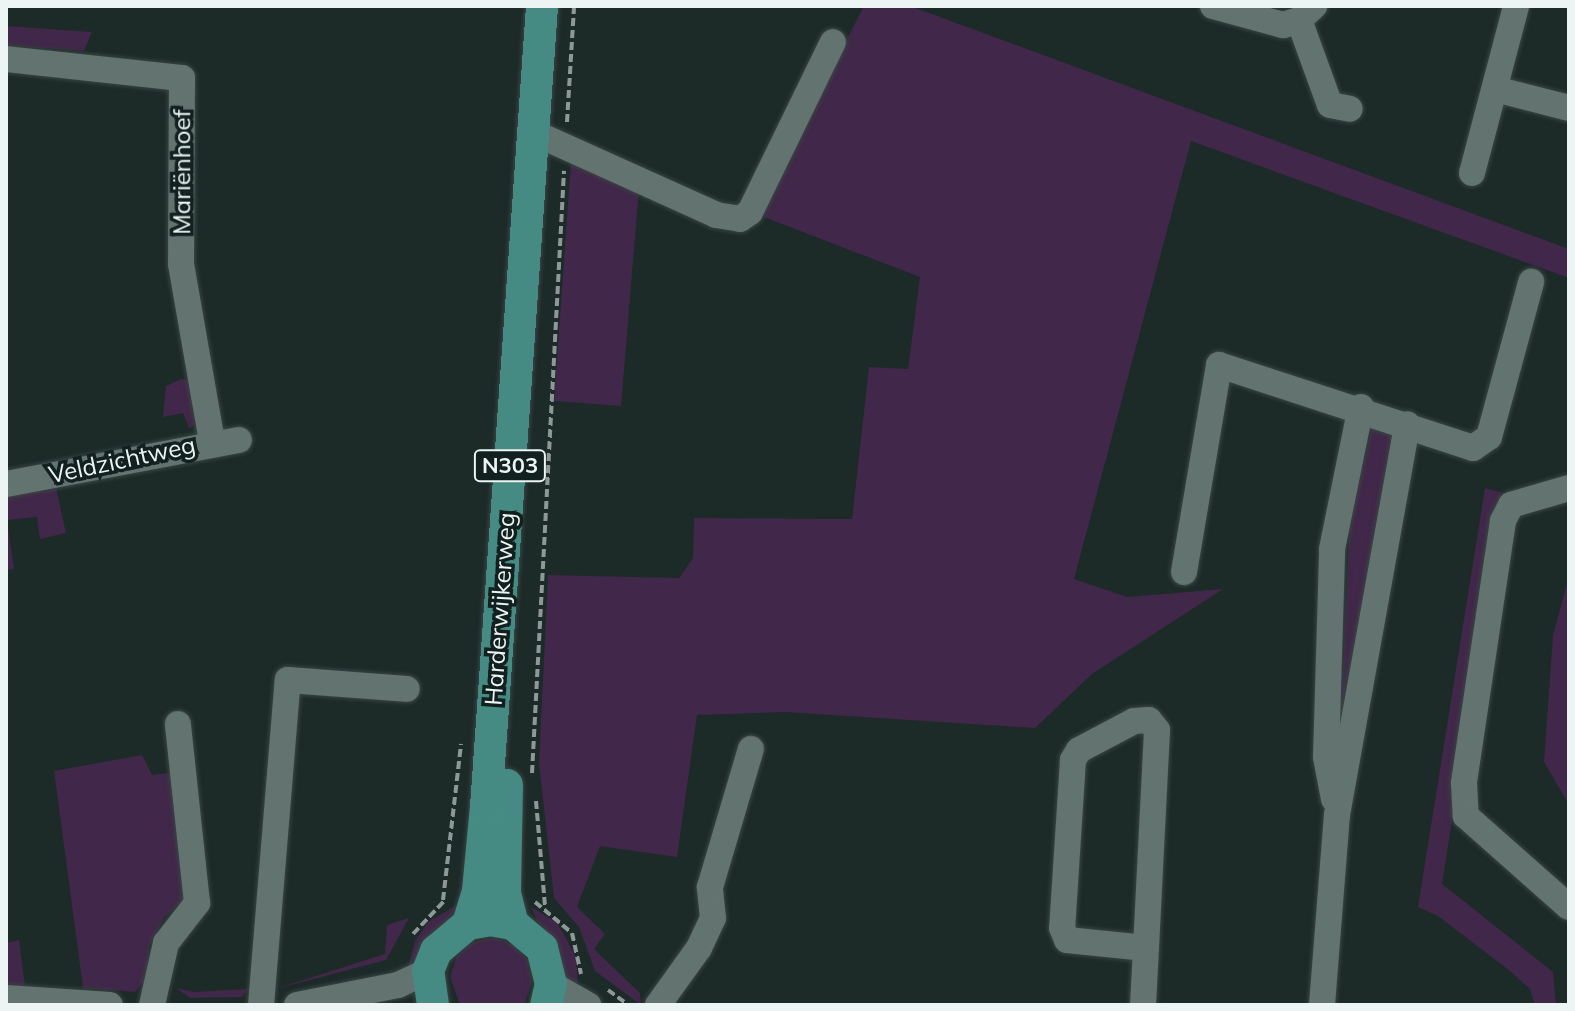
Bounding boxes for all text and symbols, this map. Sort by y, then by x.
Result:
street label: Mariënhoef [168,109,196,235]
street label: Veldzichtweg [46,430,198,490]
road number: N303 [472,448,548,484]
street label: Harderwijkerweg [479,512,521,706]

